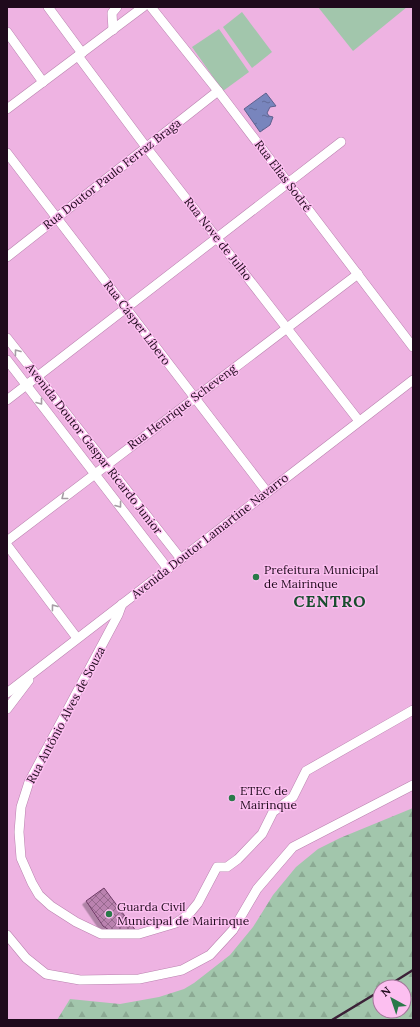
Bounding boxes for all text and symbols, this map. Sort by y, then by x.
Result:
street label: Rua Doutor Paulo Ferraz Braga [40,115,184,232]
street label: Rua Elias Sodré [252,137,315,215]
street label: Rua Nove de Julho [181,194,256,283]
street label: Rua Cásper Líbero [101,277,174,368]
one-way arrow [15,350,22,357]
street label: Avenida Doutor Gaspar Ricardo Junior [22,359,166,538]
street label: Rua Henrique Scheveng [124,361,239,452]
one-way arrow [35,397,42,404]
street label: Avenida Doutor Lamartine Navarro [127,470,291,602]
one-way arrow [61,493,68,500]
one-way arrow [114,500,121,507]
place label: Prefeitura Municipal de Mairinque [264,562,378,591]
marker: Prefeitura Municipal de Mairinque [251,572,261,582]
district label: CENTRO [294,591,366,611]
one-way arrow [51,605,58,612]
street label: Rua Antônio Alves de Souza [23,644,108,786]
place label: ETEC de Mairinque [240,783,298,812]
marker: ETEC de Mairinque [227,793,237,803]
place label: Guarda Civil Municipal de Mairinque [117,899,250,928]
marker: Guarda Civil Municipal de Mairinque [104,909,114,919]
north arrow [372,979,412,1019]
text: N [378,983,394,999]

